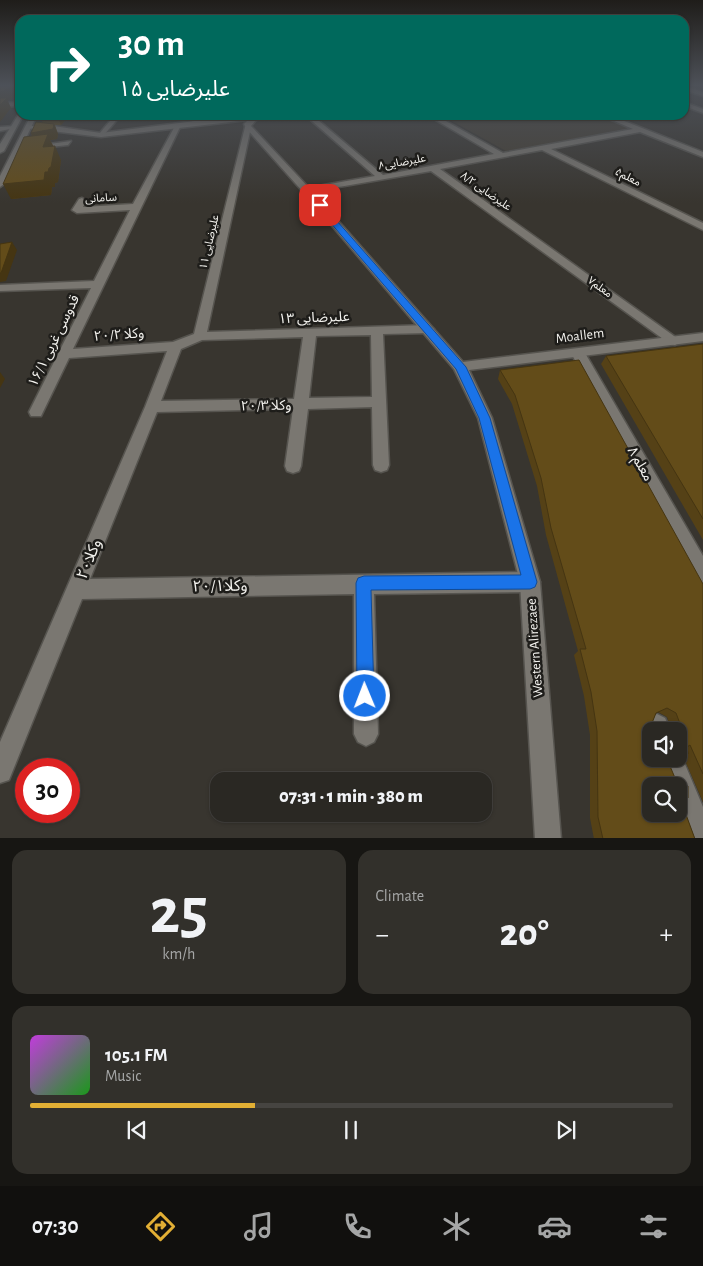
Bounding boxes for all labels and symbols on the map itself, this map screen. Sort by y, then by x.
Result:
street label: علیرضایی۸ [378,152,427,173]
street label: معلم۵ [612,166,643,191]
street label: علیرضایی ۸/۲ [458,170,514,214]
pin [299,184,341,226]
street label: سامانی [85,192,118,205]
street label: ۱۱ علیرضایی [197,213,222,271]
street label: معلم۷ [584,275,614,302]
street label: ۱۶/۱ قدوسی غربی [26,293,83,390]
street label: ۱۳ علیرضایی [278,310,350,327]
street label: وکلا ۲۰/۲ [93,326,145,345]
street label: Moallem [555,326,605,346]
street label: وکلا ۲۰/۳ [240,399,292,414]
street label: ۸ معلم [622,444,655,485]
street label: وکلا۲۰ [74,537,105,582]
street label: وکلا۲۰/۱ [192,578,248,595]
street label: Western Alirezaee [525,598,545,698]
position arrow [338,669,390,721]
speed limit sign: 30 [15,758,80,823]

